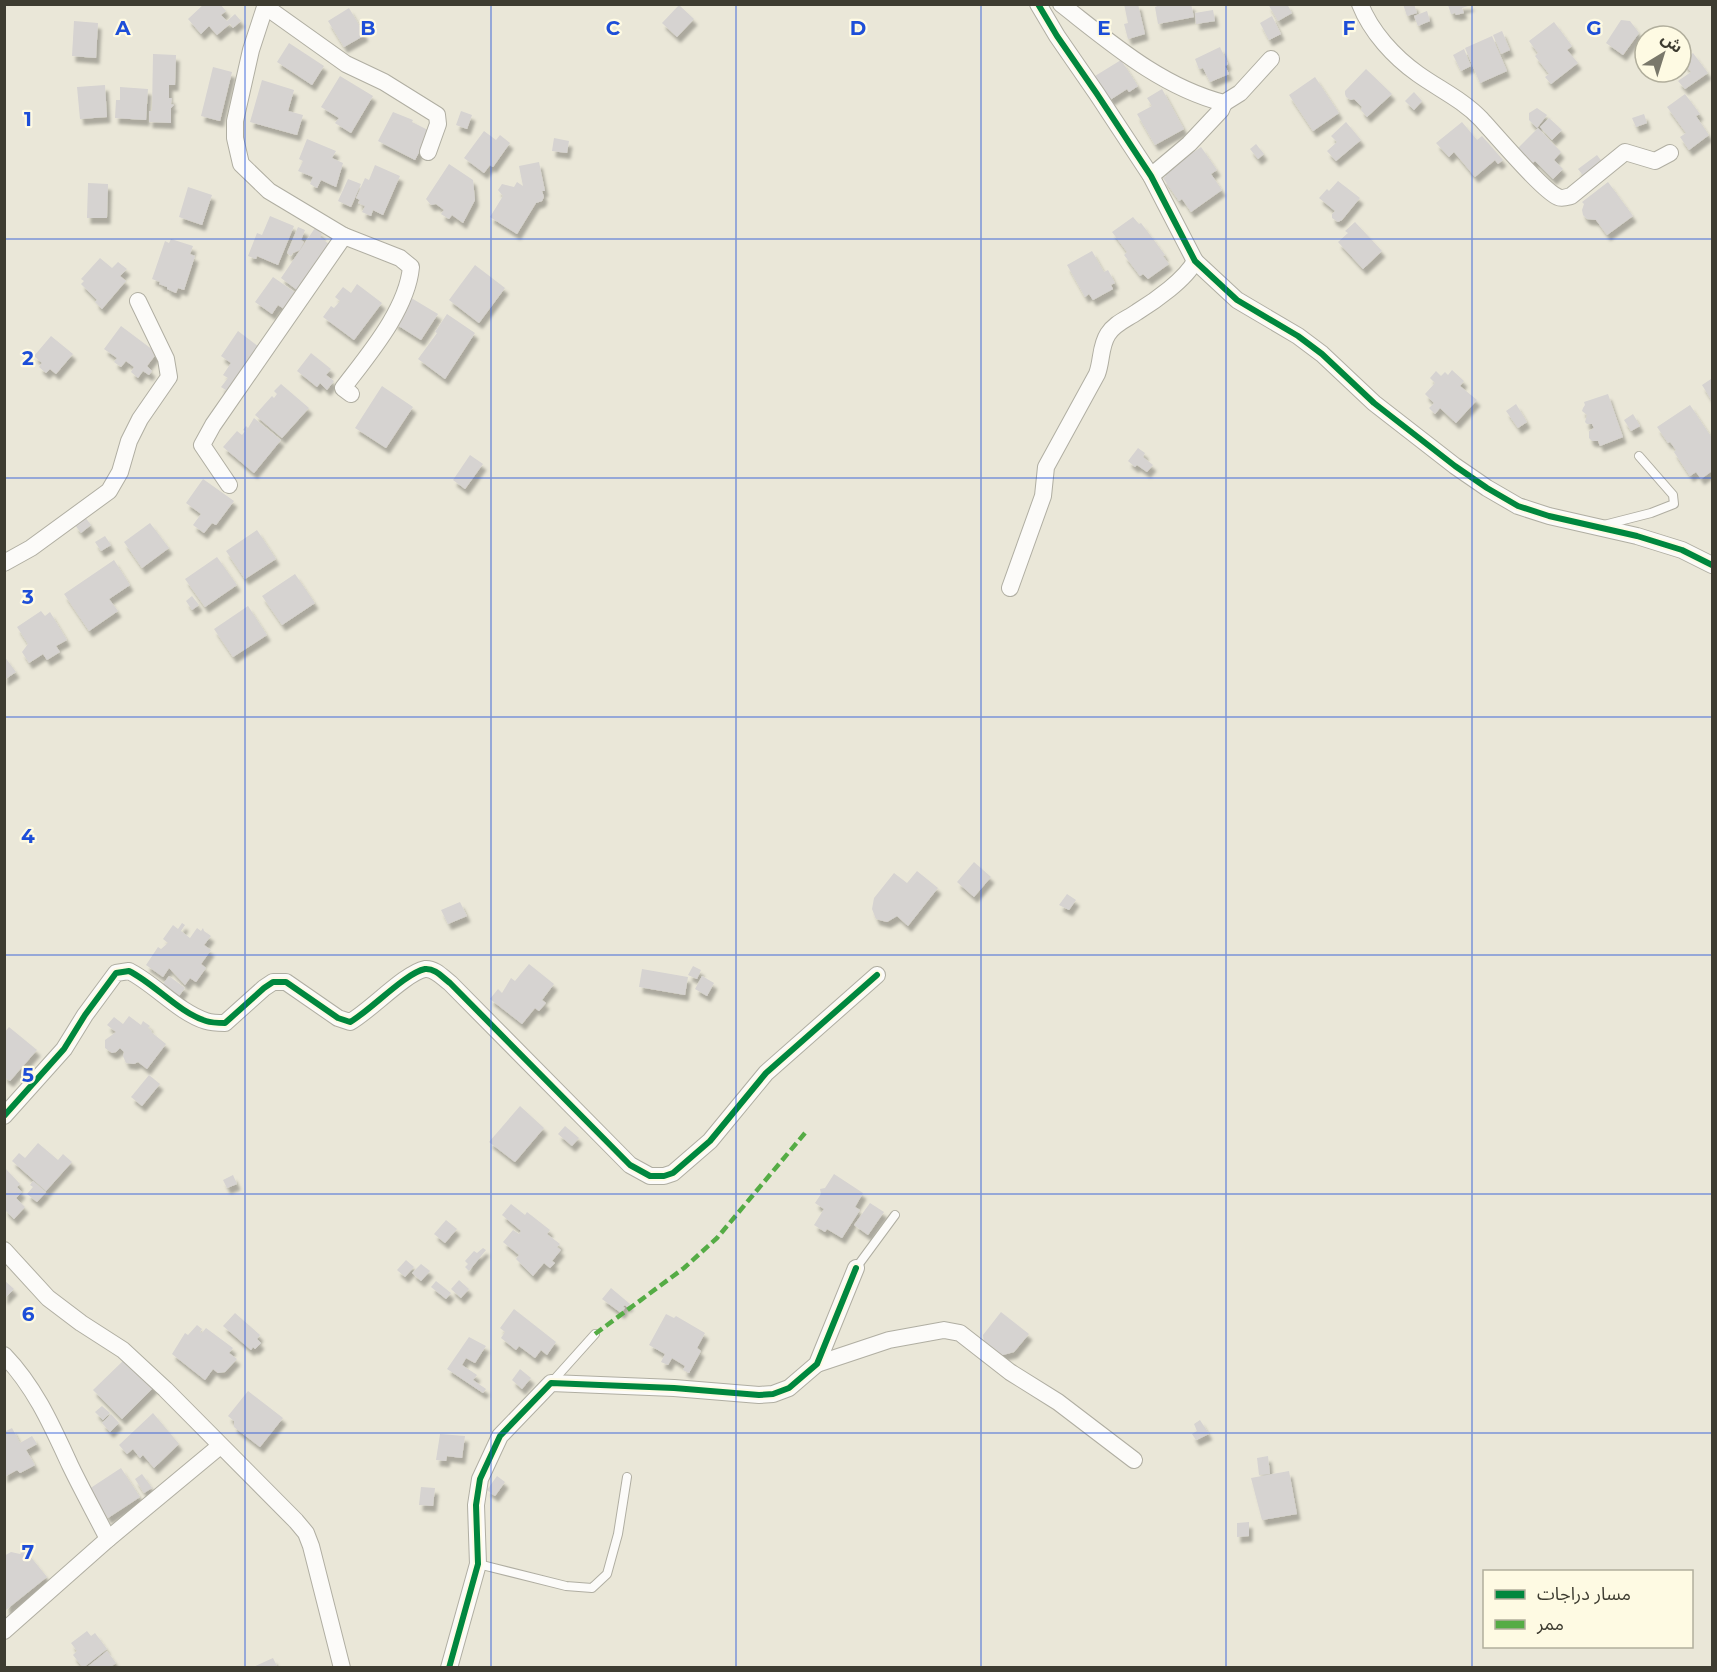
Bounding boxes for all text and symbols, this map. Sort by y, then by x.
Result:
text: A [114,16,131,40]
text: B [360,16,376,40]
text: C [606,16,621,40]
text: D [850,16,866,40]
text: E [1097,16,1111,40]
text: F [1343,16,1356,40]
text: G [1586,16,1602,40]
north arrow [1633,24,1693,84]
text: ش [1657,28,1686,57]
text: 1 [24,107,32,131]
text: 2 [22,346,34,370]
text: 3 [21,585,34,609]
text: 4 [21,824,35,848]
text: 5 [22,1063,34,1087]
text: 6 [22,1302,35,1326]
text: 7 [22,1540,34,1564]
legend [1483,1570,1693,1648]
text: مسار دراجات [1537,1583,1631,1605]
text: ممر [1536,1613,1564,1635]

